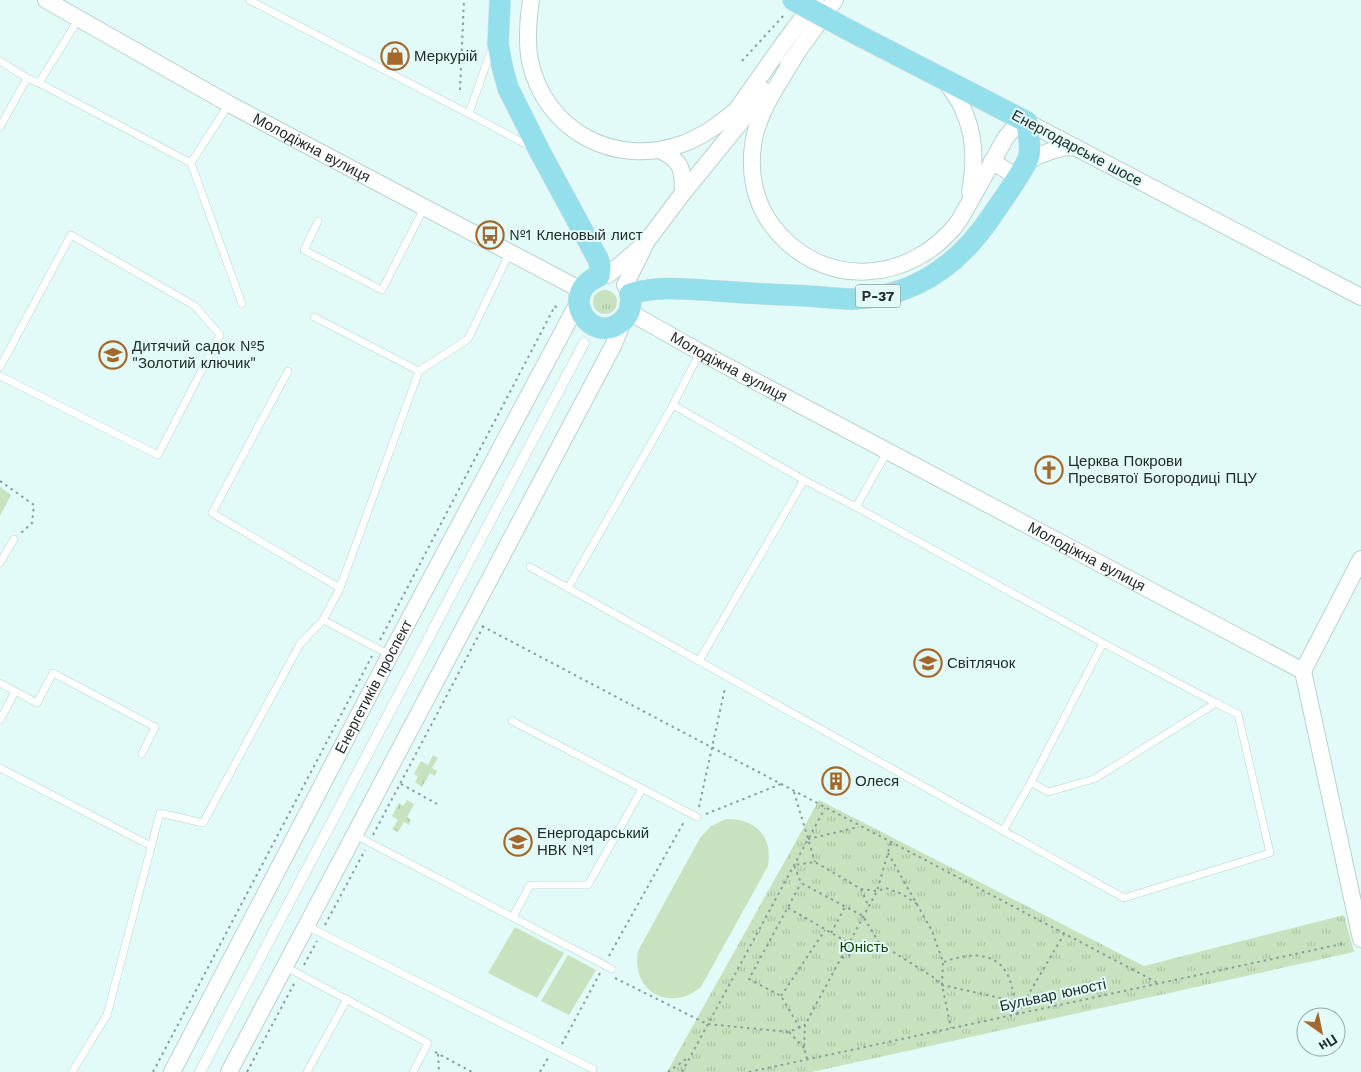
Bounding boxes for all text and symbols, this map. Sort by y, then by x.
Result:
shop icon: Меркурій [380,41,410,71]
place label: Меркурій [414,47,477,65]
street label: Енергодарське шосе [1009,106,1145,190]
street label: Молодіжна вулиця [250,109,373,186]
bus stop icon: №1 Кленовый лист [475,220,505,250]
place label: №1 Кленовый лист [509,226,643,244]
road number: Р-37 [856,284,900,308]
street label: Молодіжна вулиця [667,328,791,406]
place label: Дитячий садок №5 "Золотий ключик" [132,337,265,372]
school or university icon: Дитячий садок №5 "Золотий ключик" [98,340,128,370]
place label: Церква Покрови Пресвятої Богородиці ПЦУ [1068,452,1257,487]
church icon: Церква Покрови Пресвятої Богородиці ПЦУ [1034,455,1064,485]
street label: Молодіжна вулиця [1025,518,1148,595]
street label: Енергетиків проспект [331,616,416,757]
school or university icon: Світлячок [913,648,943,678]
place label: Світлячок [947,654,1016,672]
building icon: Олеся [821,766,851,796]
place label: Олеся [855,772,899,790]
place label: Енергодарський НВК №1 [537,824,649,859]
school or university icon: Енергодарський НВК №1 [503,827,533,857]
park label: Юність [840,938,889,956]
street label: Бульвар юності [998,975,1108,1015]
north arrow [1296,1007,1346,1057]
text: Пн [1316,1031,1340,1055]

